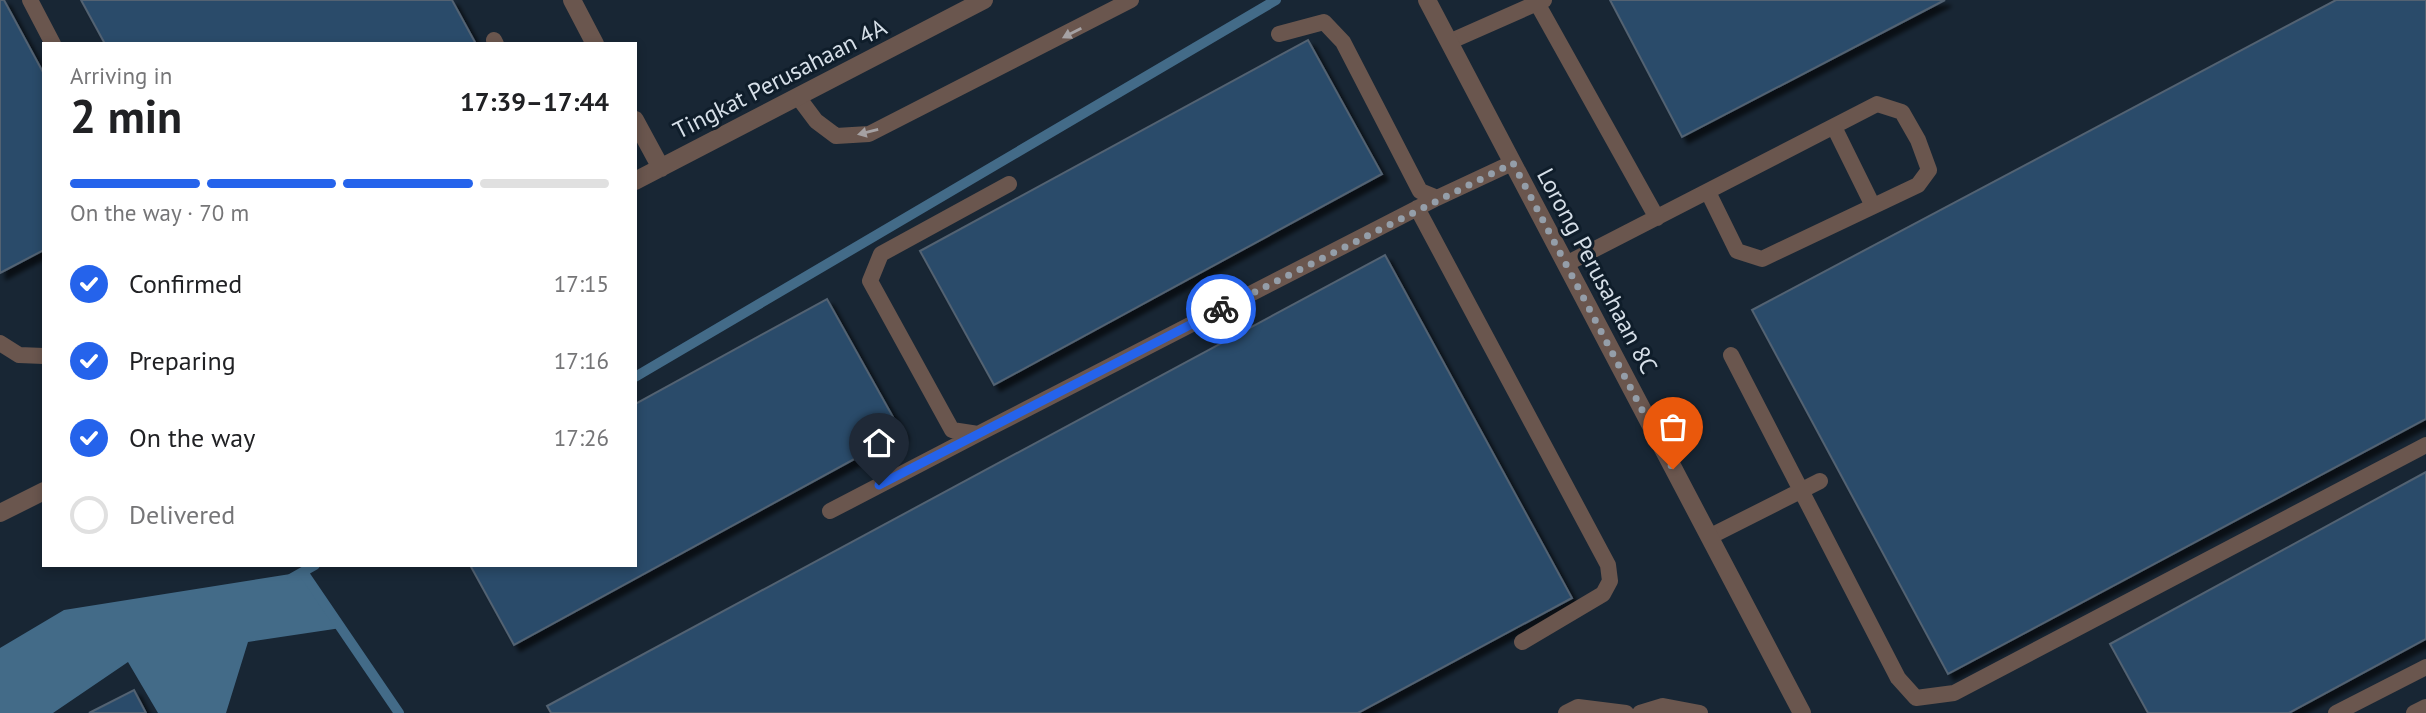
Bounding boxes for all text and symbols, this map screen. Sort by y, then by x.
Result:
street label: Tingkat Perusahaan 4A [668,11,892,146]
one-way arrow [1062,27,1082,38]
text: Arriving in [70,61,172,90]
text: 17:39–17:44 [460,85,609,118]
text: 2 min [70,86,182,146]
one-way arrow [856,127,878,138]
street label: Lorong Perusahaan 8C [1530,163,1665,379]
text: On the way · 70 m [70,198,249,227]
icon: check [70,265,108,303]
text: Confirmed [129,267,242,300]
text: 17:15 [554,269,609,298]
courier [1186,274,1256,344]
icon: bike [1202,290,1240,328]
icon: check [70,342,108,380]
text: Preparing [129,344,236,377]
text: 17:16 [554,346,609,375]
pin [1643,397,1703,469]
icon: bag [1654,408,1692,446]
pin [849,413,909,485]
icon: check [70,419,108,457]
text: On the way [129,421,255,454]
text: 17:26 [554,423,609,452]
icon: home [860,424,898,462]
text: Delivered [129,498,235,531]

